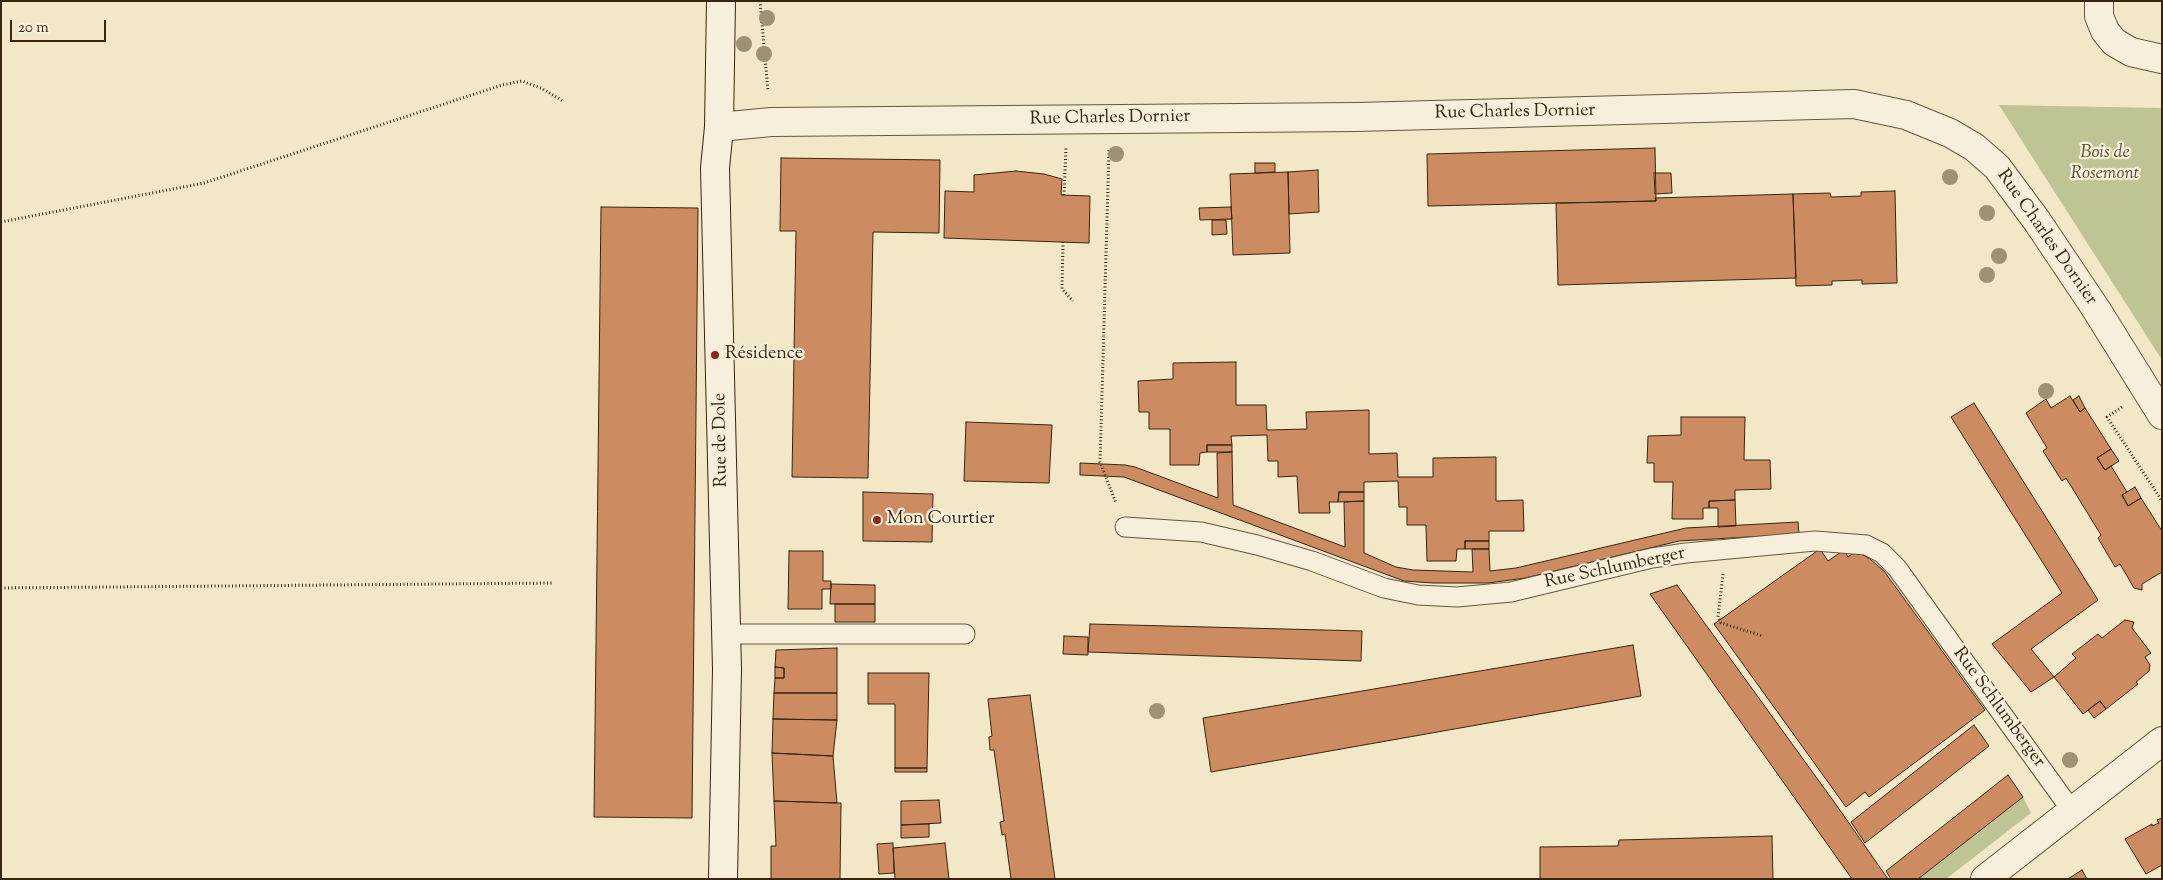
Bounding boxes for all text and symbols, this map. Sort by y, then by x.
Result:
scale bar [12,10,109,42]
text: 20 m [18,18,49,39]
street label: Rue Charles Dornier [1435,101,1595,125]
street label: Rue Charles Dornier [1030,107,1190,131]
park label: Bois de Rosemont [2071,143,2139,186]
street label: Rue Charles Dornier [1991,166,2101,310]
place label: Résidence [725,344,803,366]
marker: Résidence [709,349,721,361]
street label: Rue de Dole [710,393,734,487]
place label: Mon Courtier [887,509,995,531]
marker: Mon Courtier [871,514,883,526]
street label: Rue Schlumberger [1543,544,1687,594]
street label: Rue Schlumberger [1947,644,2049,772]

